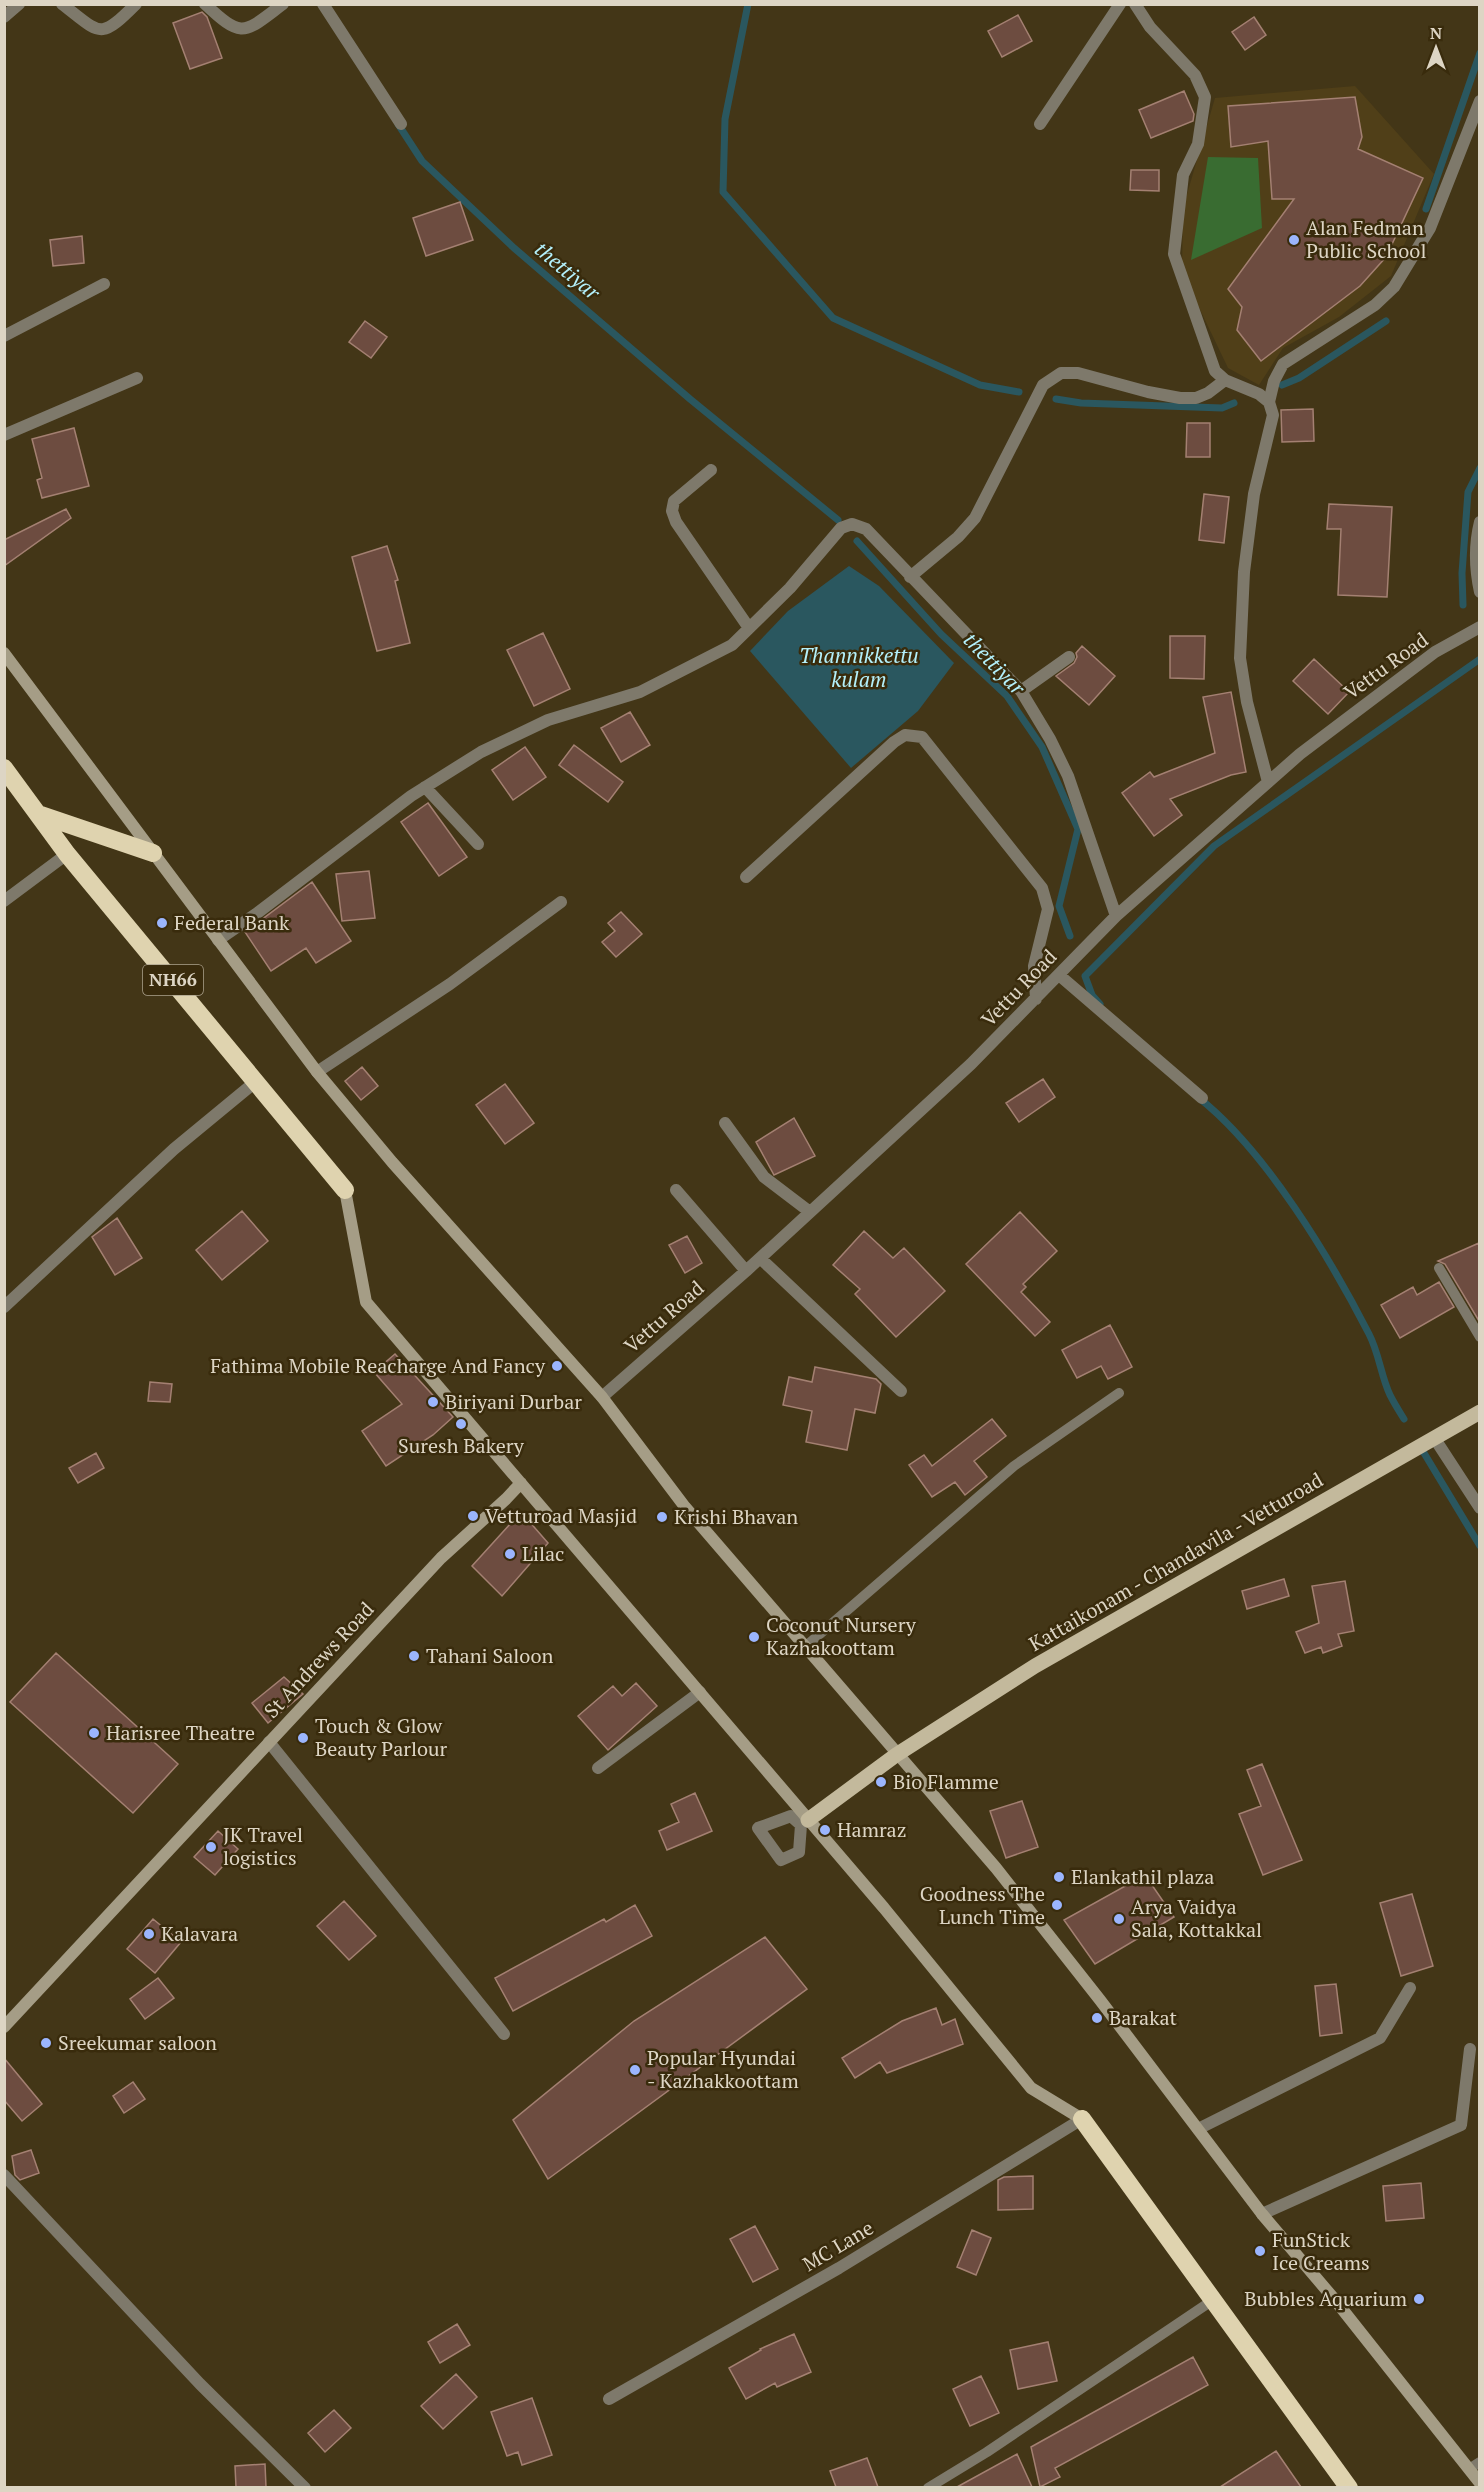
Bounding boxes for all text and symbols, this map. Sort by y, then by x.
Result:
north arrow [1406,18,1466,78]
text: N [1430,22,1442,44]
place label: Alan Fedman Public School [1306,214,1426,264]
marker: Alan Fedman Public School [1287,233,1301,247]
water label: thettiyar [529,235,607,306]
water label: thettiyar [958,626,1032,701]
street label: Vettu Road [1338,626,1433,705]
water label: Thannikkettu kulam [799,641,919,693]
place label: Federal Bank [174,909,290,936]
marker: Federal Bank [155,916,169,930]
street label: Vettu Road [975,943,1062,1032]
road number: NH66 [143,965,203,995]
street label: Vettu Road [618,1274,709,1359]
place label: Fathima Mobile Reacharge And Fancy [210,1352,546,1379]
marker: Fathima Mobile Reacharge And Fancy [550,1359,564,1373]
place label: Biriyani Durbar [445,1388,582,1415]
marker: Biriyani Durbar [426,1395,440,1409]
marker: Suresh Bakery [454,1417,468,1431]
place label: Suresh Bakery [398,1432,525,1459]
street label: Kattaikonam - Chandavila - Vetturoad [1024,1466,1328,1657]
place label: Vetturoad Masjid [485,1502,637,1529]
place label: Krishi Bhavan [674,1503,798,1530]
marker: Vetturoad Masjid [466,1509,480,1523]
marker: Krishi Bhavan [655,1510,669,1524]
place label: Lilac [522,1540,564,1567]
marker: Lilac [503,1547,517,1561]
street label: St Andrews Road [258,1596,380,1724]
place label: Coconut Nursery Kazhakoottam [766,1611,917,1661]
marker: Coconut Nursery Kazhakoottam [747,1630,761,1644]
place label: Tahani Saloon [426,1642,553,1669]
marker: Tahani Saloon [407,1649,421,1663]
place label: Touch & Glow Beauty Parlour [315,1712,448,1762]
place label: Harisree Theatre [106,1719,255,1746]
marker: Harisree Theatre [87,1726,101,1740]
marker: Touch & Glow Beauty Parlour [296,1731,310,1745]
place label: Bio Flamme [893,1768,999,1795]
marker: Bio Flamme [874,1775,888,1789]
place label: Hamraz [837,1816,906,1843]
place label: JK Travel logistics [223,1821,303,1871]
marker: Hamraz [818,1823,832,1837]
marker: JK Travel logistics [204,1840,218,1854]
place label: Elankathil plaza [1071,1863,1214,1890]
marker: Elankathil plaza [1052,1870,1066,1884]
place label: Goodness The Lunch Time [920,1880,1045,1930]
place label: Arya Vaidya Sala, Kottakkal [1131,1893,1262,1943]
marker: Goodness The Lunch Time [1050,1898,1064,1912]
marker: Arya Vaidya Sala, Kottakkal [1112,1912,1126,1926]
place label: Kalavara [161,1920,238,1947]
marker: Kalavara [142,1927,156,1941]
place label: Barakat [1109,2004,1178,2031]
marker: Barakat [1090,2011,1104,2025]
place label: Sreekumar saloon [58,2029,217,2056]
marker: Sreekumar saloon [39,2036,53,2050]
place label: Popular Hyundai - Kazhakkoottam [647,2044,799,2094]
marker: Popular Hyundai - Kazhakkoottam [628,2063,642,2077]
street label: MC Lane [797,2214,878,2277]
place label: FunStick Ice Creams [1272,2226,1370,2276]
marker: FunStick Ice Creams [1253,2244,1267,2258]
place label: Bubbles Aquarium [1244,2285,1407,2312]
marker: Bubbles Aquarium [1412,2292,1426,2306]

